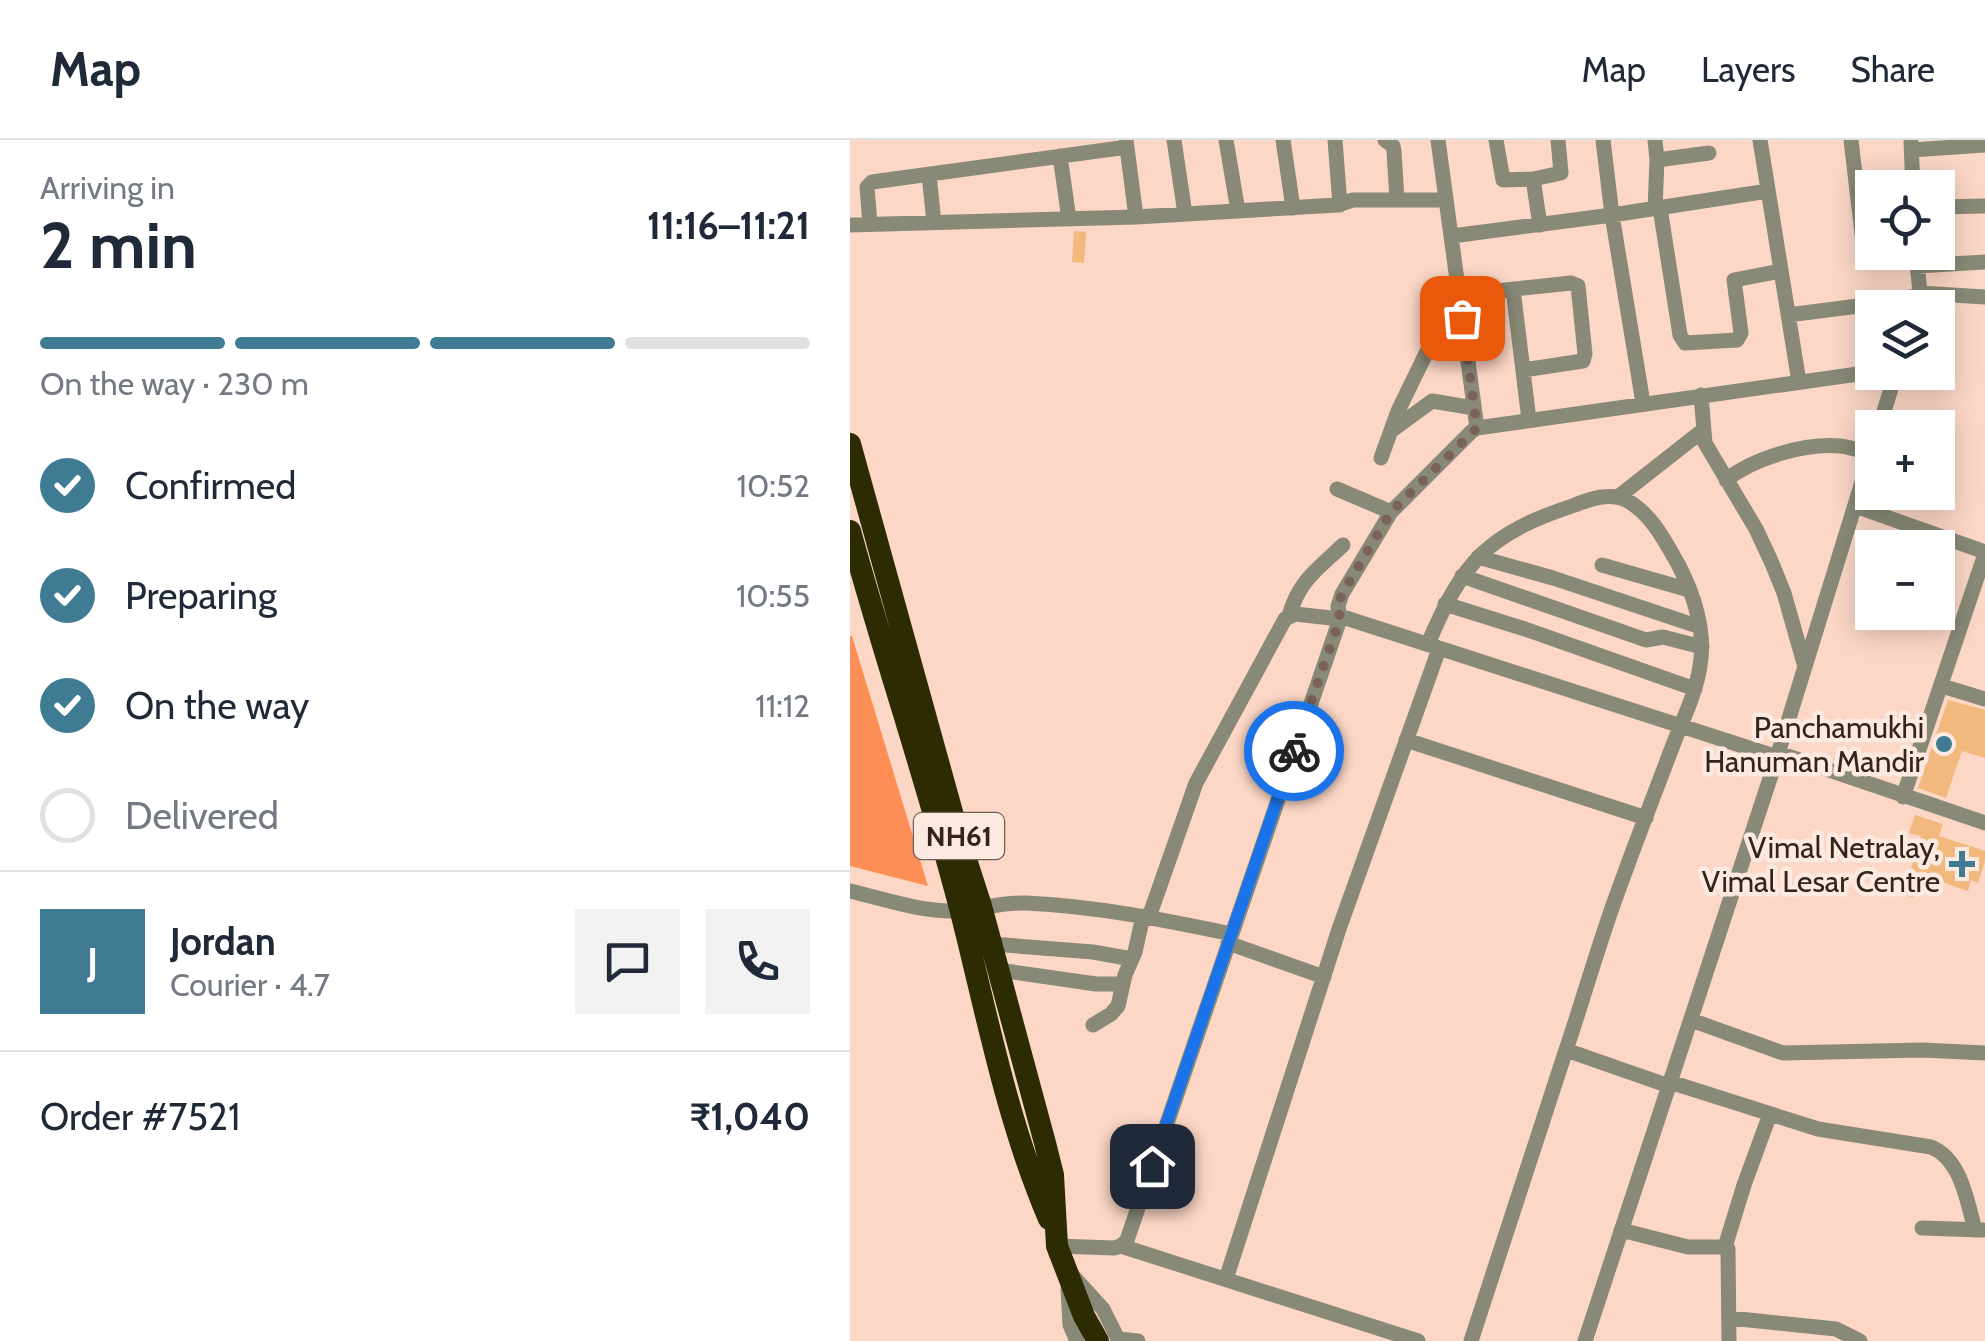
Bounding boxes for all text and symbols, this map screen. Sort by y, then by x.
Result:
text: Map [50,40,141,98]
text: Map [1582,48,1646,91]
text: Layers [1701,48,1795,91]
text: Share [1850,48,1935,91]
text: Arriving in [40,168,175,207]
map controls [1855,170,1955,630]
button: locate [1855,170,1955,270]
text: 11:16–11:21 [647,202,810,249]
text: 2 min [40,205,197,284]
pin [1420,276,1505,361]
button: layers [1855,290,1955,390]
icon: bag [1435,291,1490,346]
text: On the way · 230 m [40,364,309,403]
button: + [1855,410,1955,510]
icon: check [40,458,95,513]
text: Confirmed [125,462,296,509]
text: 10:52 [736,466,810,505]
button: − [1855,530,1955,630]
icon: check [40,568,95,623]
text: Preparing [125,572,277,619]
text: 10:55 [736,576,810,615]
icon: check [40,678,95,733]
text: On the way [125,682,309,729]
text: 11:12 [755,686,810,725]
courier [1244,701,1344,801]
place label: Panchamukhi Hanuman Mandir [1704,709,1925,780]
icon: bike [1267,724,1322,779]
marker: Panchamukhi Hanuman Mandir [1933,733,1955,755]
text: Delivered [125,792,279,839]
road number: NH61 [914,813,1004,859]
place label: Vimal Netralay, Vimal Lesar Centre [1702,829,1940,900]
marker: Vimal Netralay, Vimal Lesar Centre [1949,851,1975,877]
button: chat [575,909,680,1014]
button: phone [705,909,810,1014]
text: Jordan [170,918,276,965]
text: J [87,938,98,985]
text: Courier · 4.7 [170,965,330,1004]
text: Order #7521 [40,1093,240,1140]
text: ₹1,040 [690,1093,810,1140]
pin [1110,1124,1195,1209]
icon: home [1125,1139,1180,1194]

